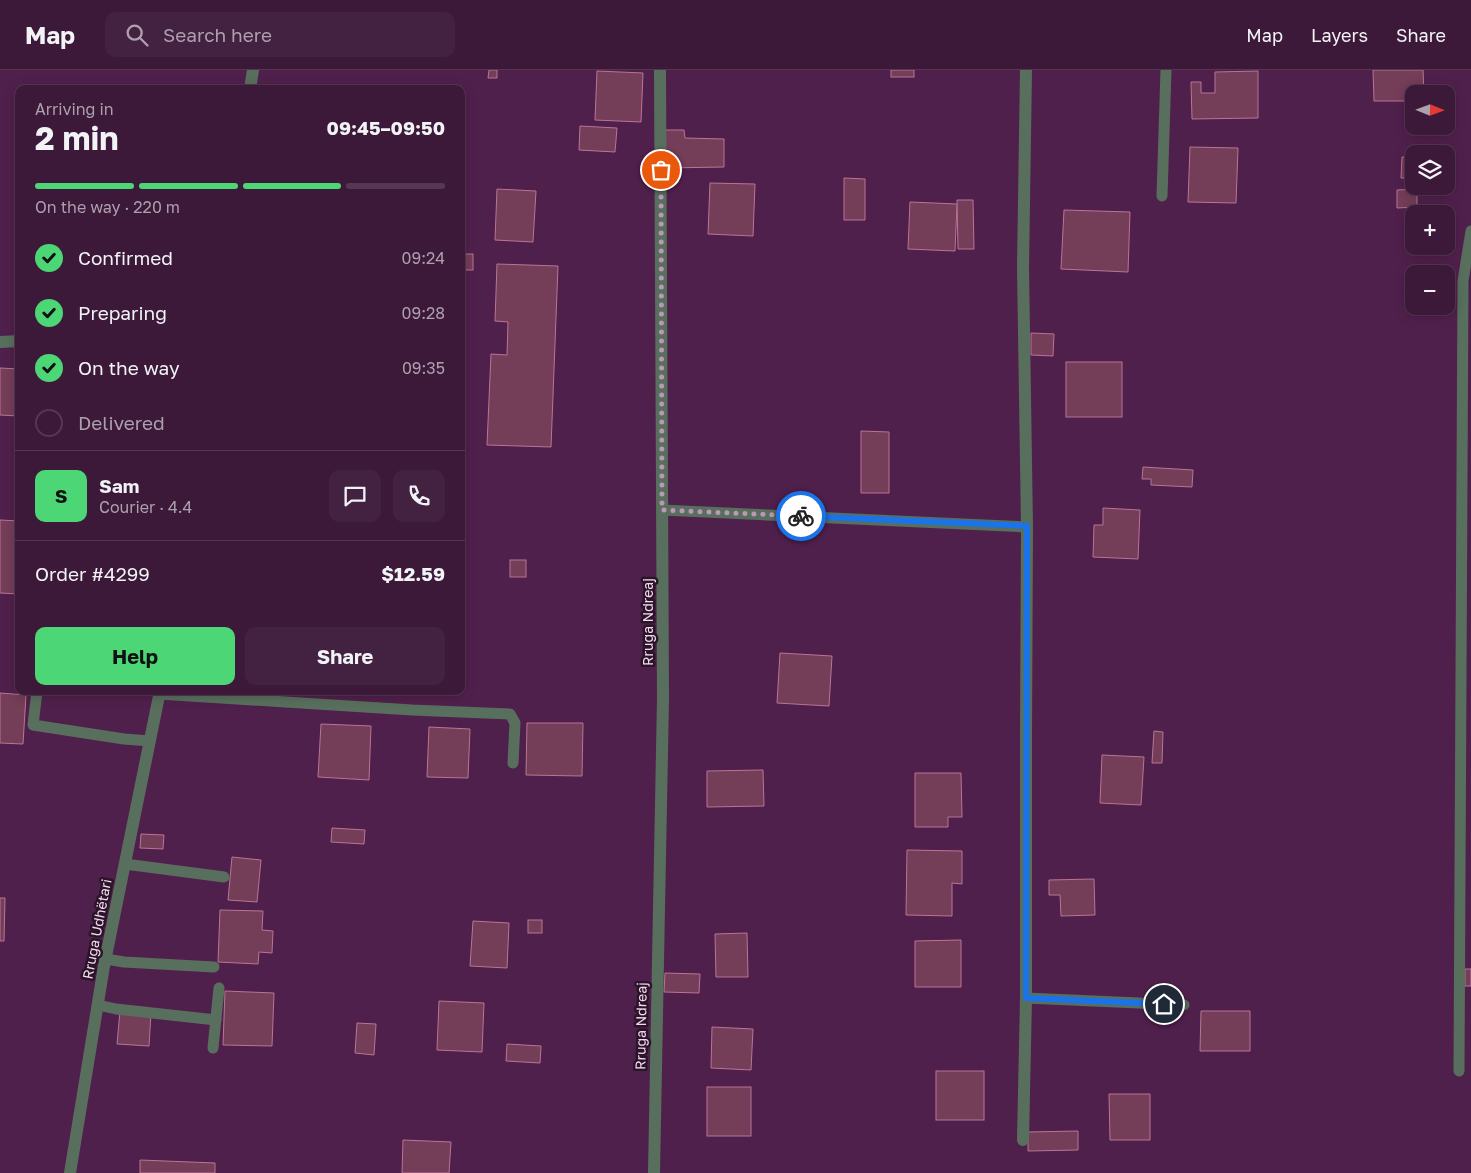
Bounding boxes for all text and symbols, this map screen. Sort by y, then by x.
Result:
search box [105,12,455,57]
text: Map [25,20,75,49]
icon: search [123,21,151,49]
text: Search here [163,23,272,46]
text: Map [1246,24,1283,46]
text: Layers [1311,24,1368,46]
text: Share [1396,24,1446,46]
north arrow [1405,85,1455,135]
map controls [1405,85,1455,315]
text: Arriving in [35,99,114,119]
text: 09:45–09:50 [327,116,445,139]
text: 2 min [35,119,119,157]
button: layers [1405,145,1455,195]
pin [640,149,682,191]
icon: bag [647,156,675,184]
text: On the way · 220 m [35,197,180,217]
button: + [1405,205,1455,255]
icon: check [35,244,63,272]
text: Confirmed [78,246,173,269]
text: 09:24 [402,248,445,268]
button: − [1405,265,1455,315]
icon: check [35,299,63,327]
text: Preparing [78,301,167,324]
text: 09:28 [402,303,445,323]
icon: check [35,354,63,382]
text: On the way [78,356,180,379]
text: 09:35 [402,358,445,378]
text: Delivered [78,411,165,434]
button: chat [329,470,381,522]
button: phone [393,470,445,522]
text: Sam [99,474,139,497]
text: S [55,484,67,507]
courier [776,491,826,541]
text: Courier · 4.4 [99,497,192,517]
icon: bike [787,502,815,530]
text: Order #4299 [35,562,150,585]
text: $12.59 [381,562,445,585]
street label: Rruga Ndreaj [639,578,656,666]
button: Help [35,627,235,685]
button: Share [245,627,445,685]
street label: Rruga Udhëtari [78,877,115,980]
street label: Rruga Ndreaj [631,982,650,1070]
pin [1143,983,1185,1025]
icon: home [1150,990,1178,1018]

